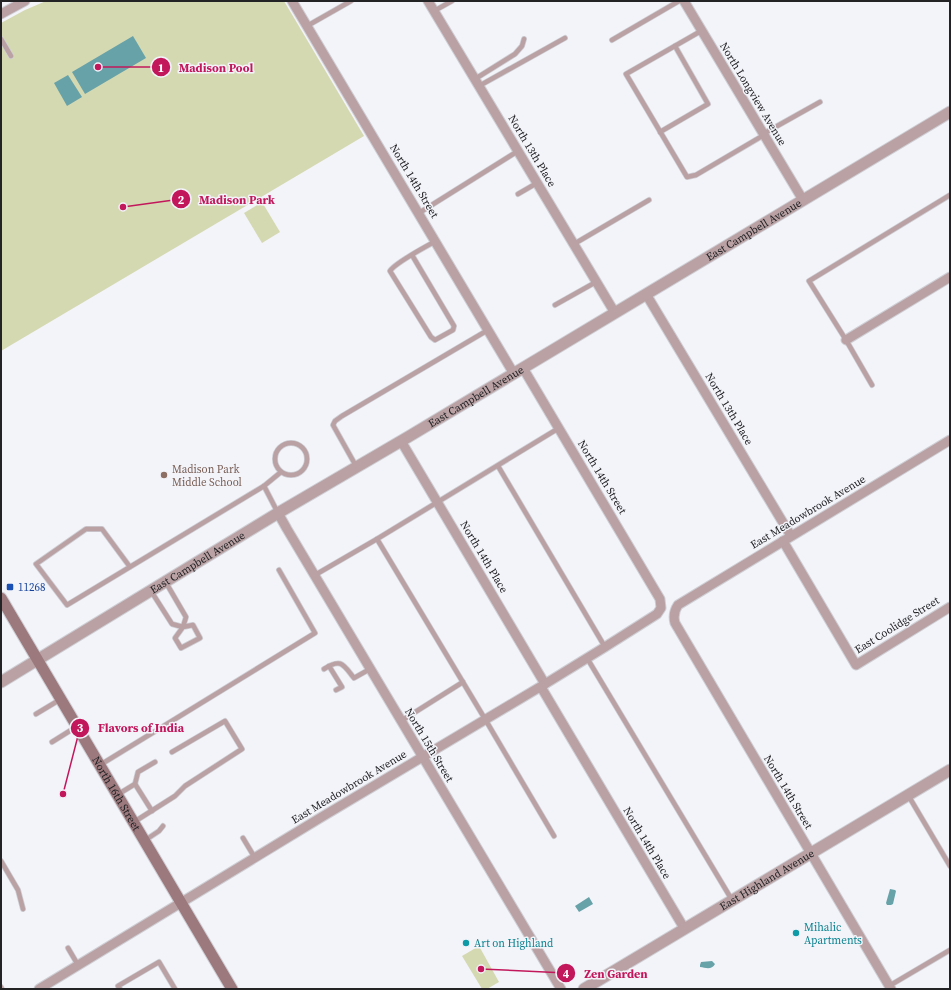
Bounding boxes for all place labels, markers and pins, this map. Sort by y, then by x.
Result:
callout: Madison Pool [151,55,262,79]
callout: Madison Park [171,187,283,211]
place label: Madison Park Middle School [172,462,242,490]
marker: Madison Park Middle School [159,470,169,480]
place label: 11268 [18,580,46,595]
marker: 11268 [5,582,15,592]
callout: Flavors of India [70,716,192,740]
place label: Mihalic Apartments [804,920,862,948]
marker: Mihalic Apartments [791,928,801,938]
place label: Art on Highland [474,936,554,951]
marker: Art on Highland [461,938,471,948]
callout: Zen Garden [556,961,655,985]

